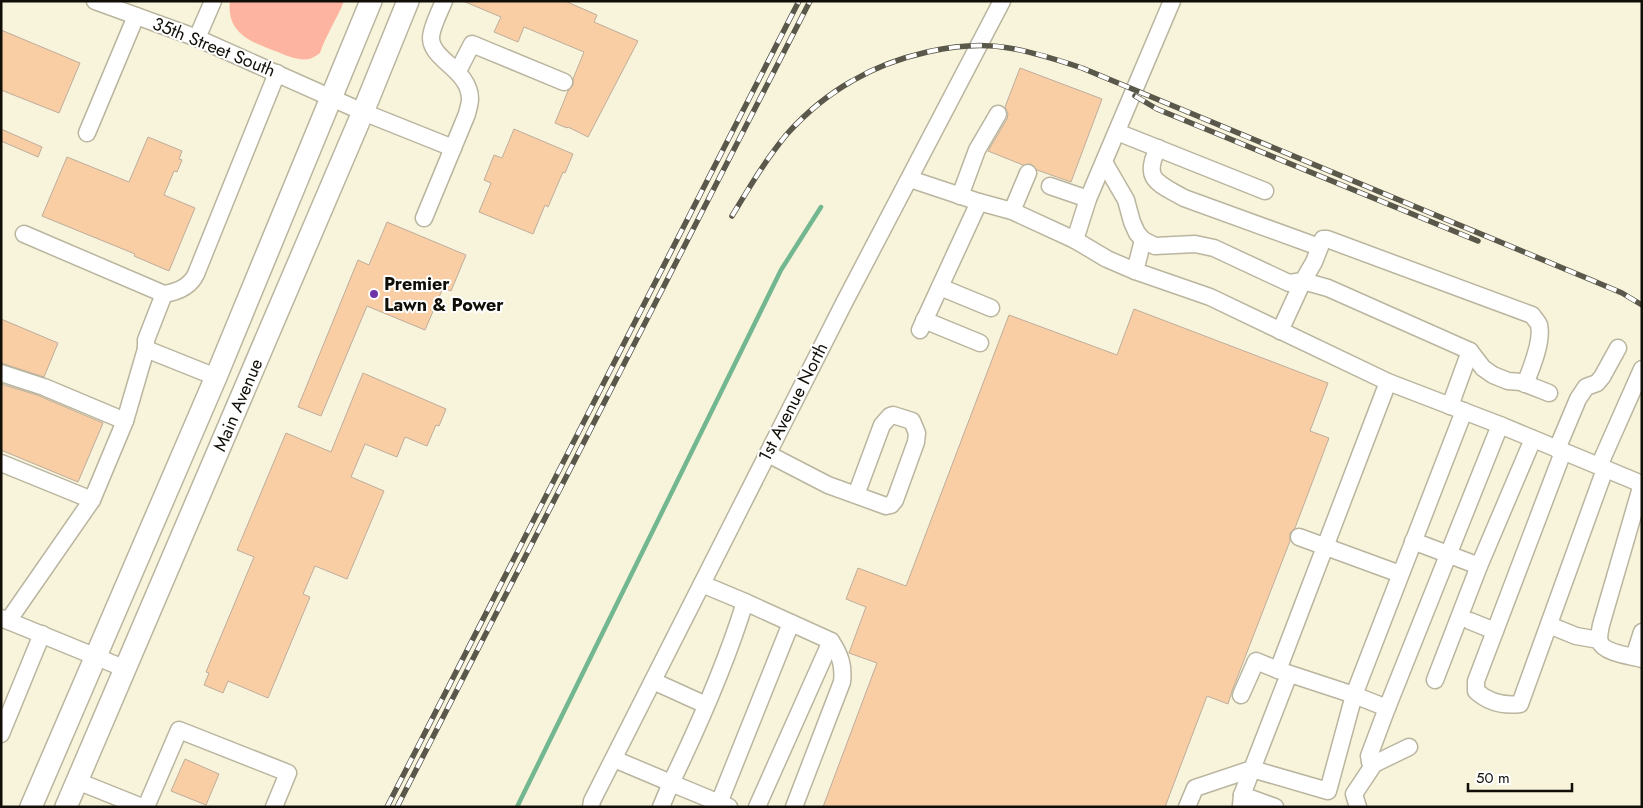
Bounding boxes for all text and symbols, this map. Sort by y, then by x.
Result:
street label: 35th Street South [149,11,279,83]
place label: Premier Lawn & Power [384,271,504,318]
marker: Premier Lawn & Power [368,288,380,300]
street label: 1st Avenue North [752,338,834,466]
street label: Main Avenue [207,354,269,456]
scale bar [1468,760,1572,792]
text: 50 m [1476,767,1510,789]

